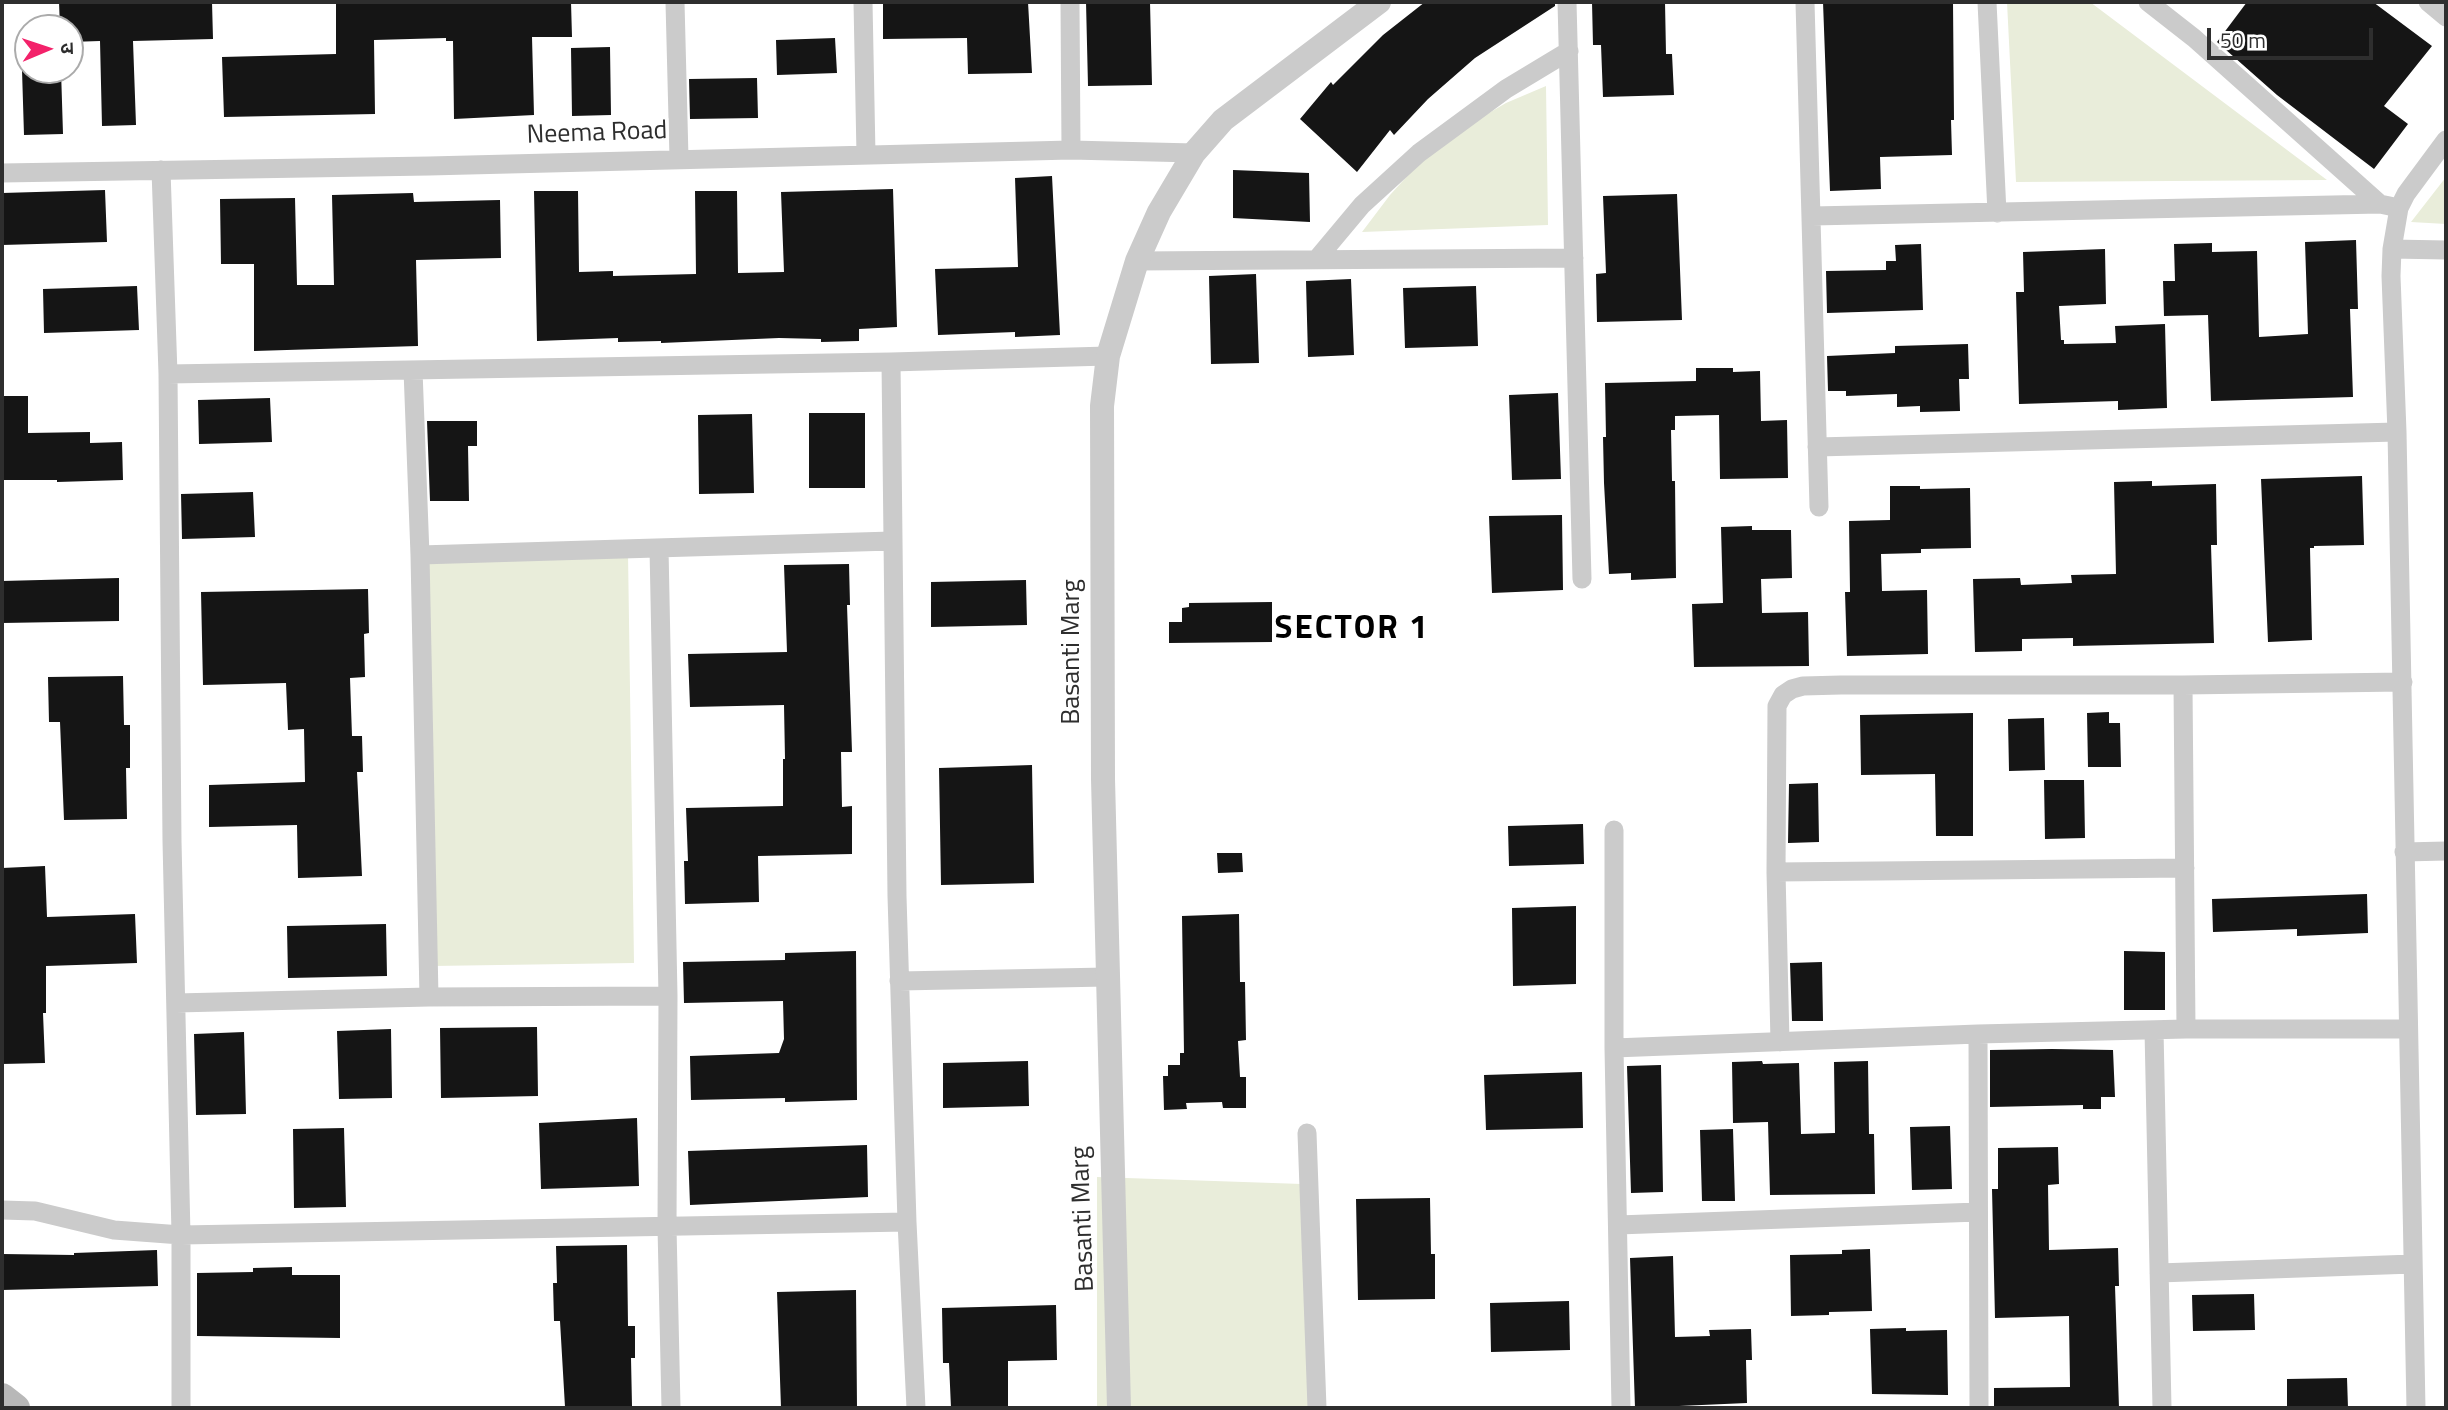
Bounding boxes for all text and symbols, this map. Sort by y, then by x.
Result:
north arrow [14,14,84,84]
scale bar [2210,14,2376,58]
text: 50 m [2220,24,2266,56]
text: उ [54,42,83,54]
street label: Neema Road [526,116,668,152]
street label: Basanti Marg [1057,579,1089,725]
district label: SECTOR 1 [1276,610,1428,650]
street label: Basanti Marg [1066,1146,1102,1292]

